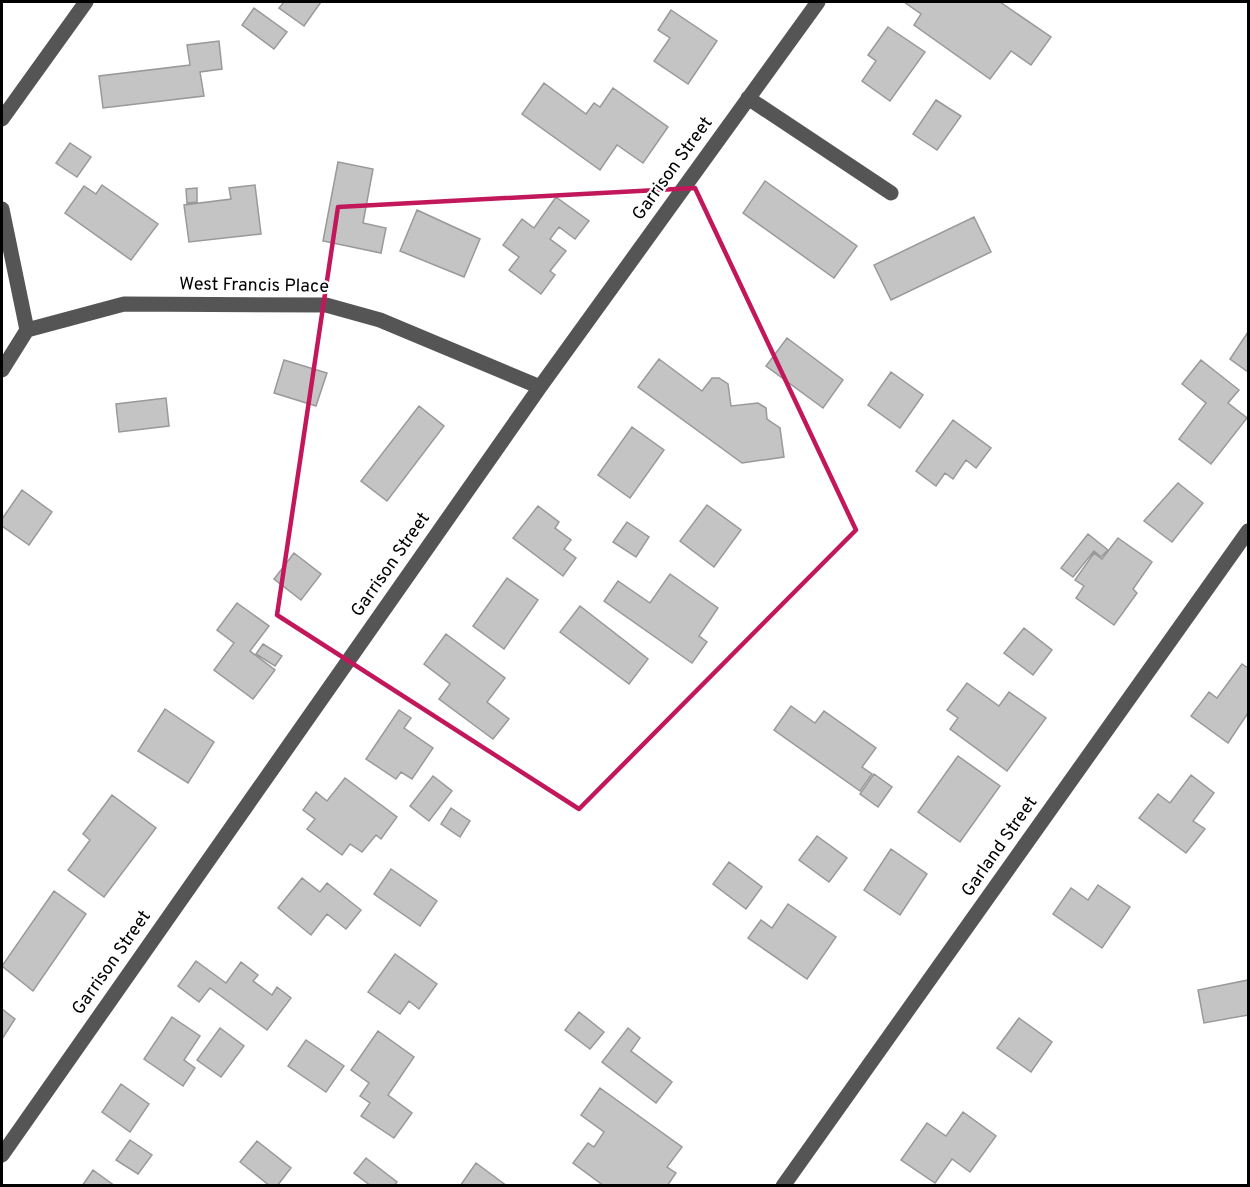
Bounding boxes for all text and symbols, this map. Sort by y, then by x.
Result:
street label: Garrison Street [628,113,718,225]
street label: West Francis Place [179,273,329,299]
street label: Garrison Street [346,508,436,622]
street label: Garland Street [957,792,1043,902]
street label: Garrison Street [67,906,157,1020]

